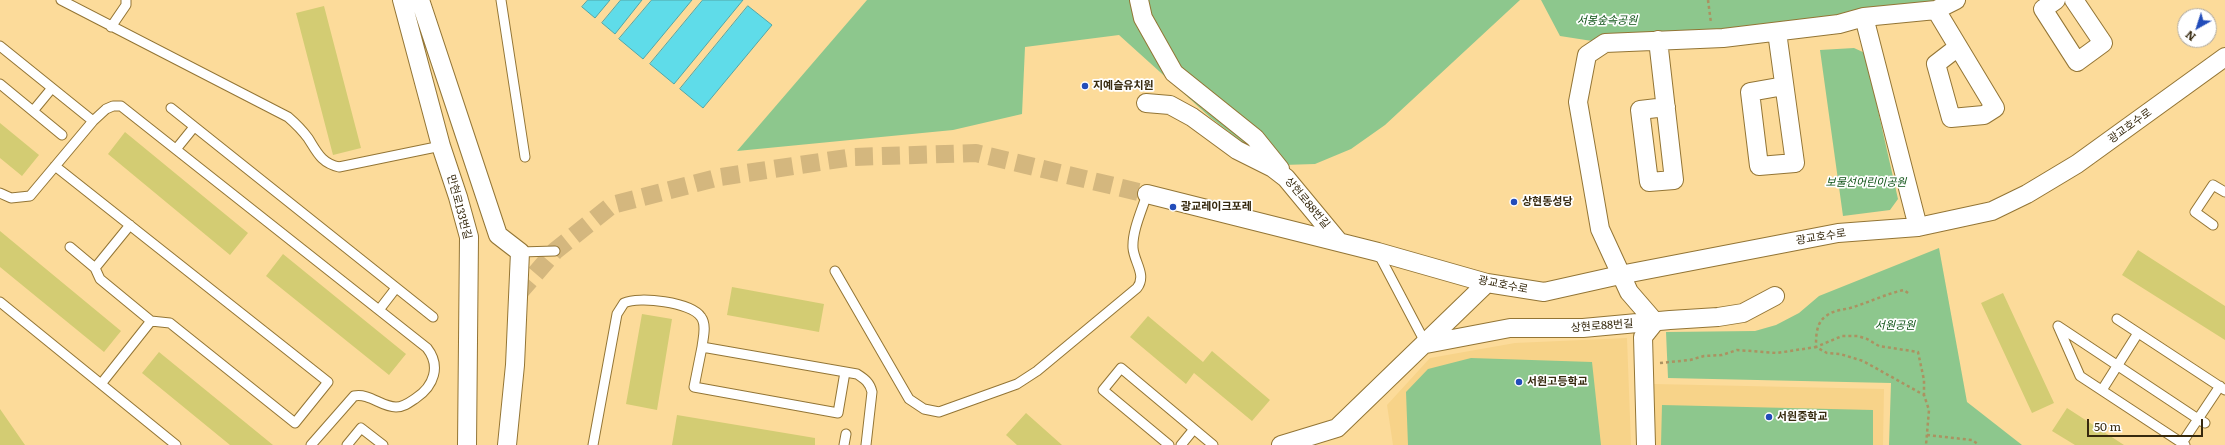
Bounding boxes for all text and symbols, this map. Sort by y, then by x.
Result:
north arrow [2177,8,2217,48]
park label: 서봉숲속공원 [1577,14,1637,28]
text: N [2181,27,2199,46]
place label: 지예슬유치원 [1093,79,1154,93]
marker: 지예슬유치원 [1080,81,1090,91]
street label: 광교호수로 [2106,106,2154,146]
street label: 만현로133번길 [444,173,474,241]
street label: 상현로88번길 [1282,175,1332,231]
park label: 보물선어린이공원 [1826,176,1906,190]
place label: 상현동성당 [1522,195,1573,209]
marker: 상현동성당 [1509,197,1519,207]
place label: 광교레이크포레 [1181,200,1252,214]
marker: 광교레이크포레 [1168,202,1178,212]
street label: 광교호수로 [1795,227,1847,247]
street label: 광교호수로 [1477,274,1529,296]
street label: 상현로88번길 [1570,317,1634,335]
park label: 서원공원 [1875,319,1915,333]
place label: 서원고등학교 [1527,375,1588,389]
marker: 서원고등학교 [1514,377,1524,387]
place label: 서원중학교 [1777,410,1828,424]
scale bar [2089,411,2205,437]
marker: 서원중학교 [1764,412,1774,422]
text: 50 m [2094,417,2121,435]

